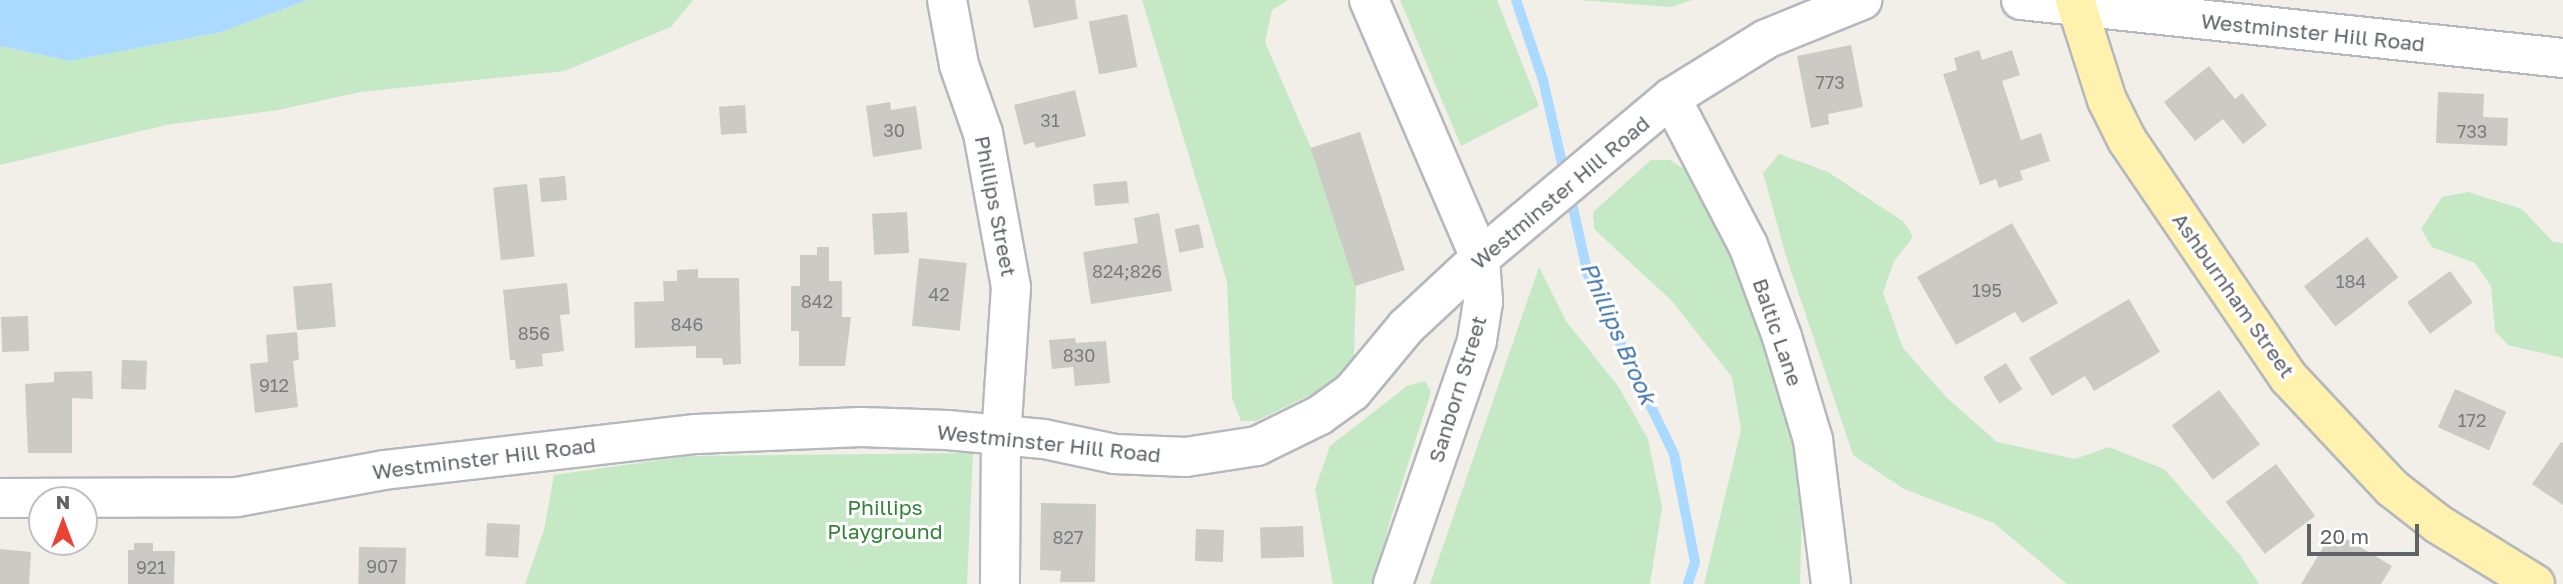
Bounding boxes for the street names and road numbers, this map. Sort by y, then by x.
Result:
street label: Westminster Hill Road [2200,8,2426,56]
street label: Westminster Hill Road [1466,110,1654,274]
street label: Phillips Street [970,133,1022,279]
street label: Ashburnham Street [2168,208,2300,382]
street label: Baltic Lane [1748,275,1808,389]
street label: Sanborn Street [1423,313,1491,465]
street label: Westminster Hill Road [936,419,1162,467]
street label: Westminster Hill Road [371,432,597,484]

